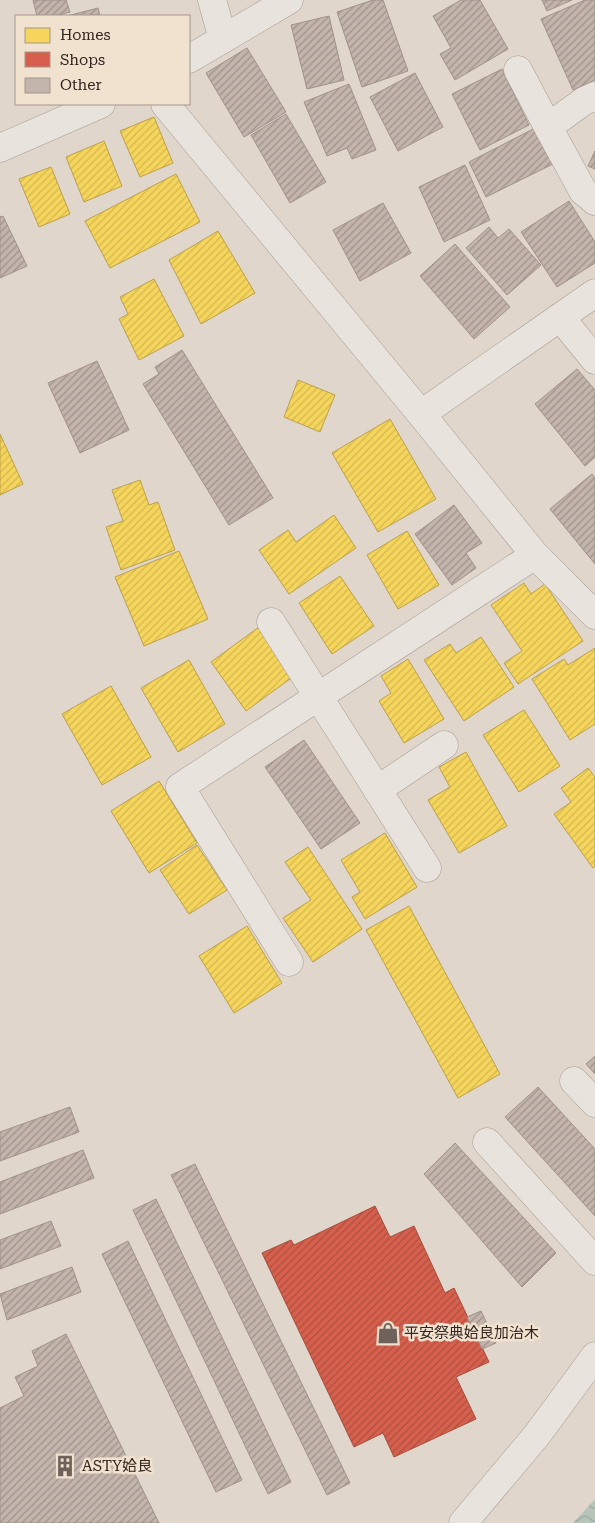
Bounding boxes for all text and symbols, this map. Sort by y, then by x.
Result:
legend [15,15,190,105]
text: Homes [60,26,111,44]
text: Shops [60,51,105,69]
text: Other [60,76,102,94]
shop icon: 平安祭典姶良加治木 [375,1320,401,1346]
place label: 平安祭典姶良加治木 [404,1324,539,1342]
building icon: ASTY姶良 [52,1453,78,1479]
place label: ASTY姶良 [82,1457,152,1475]

